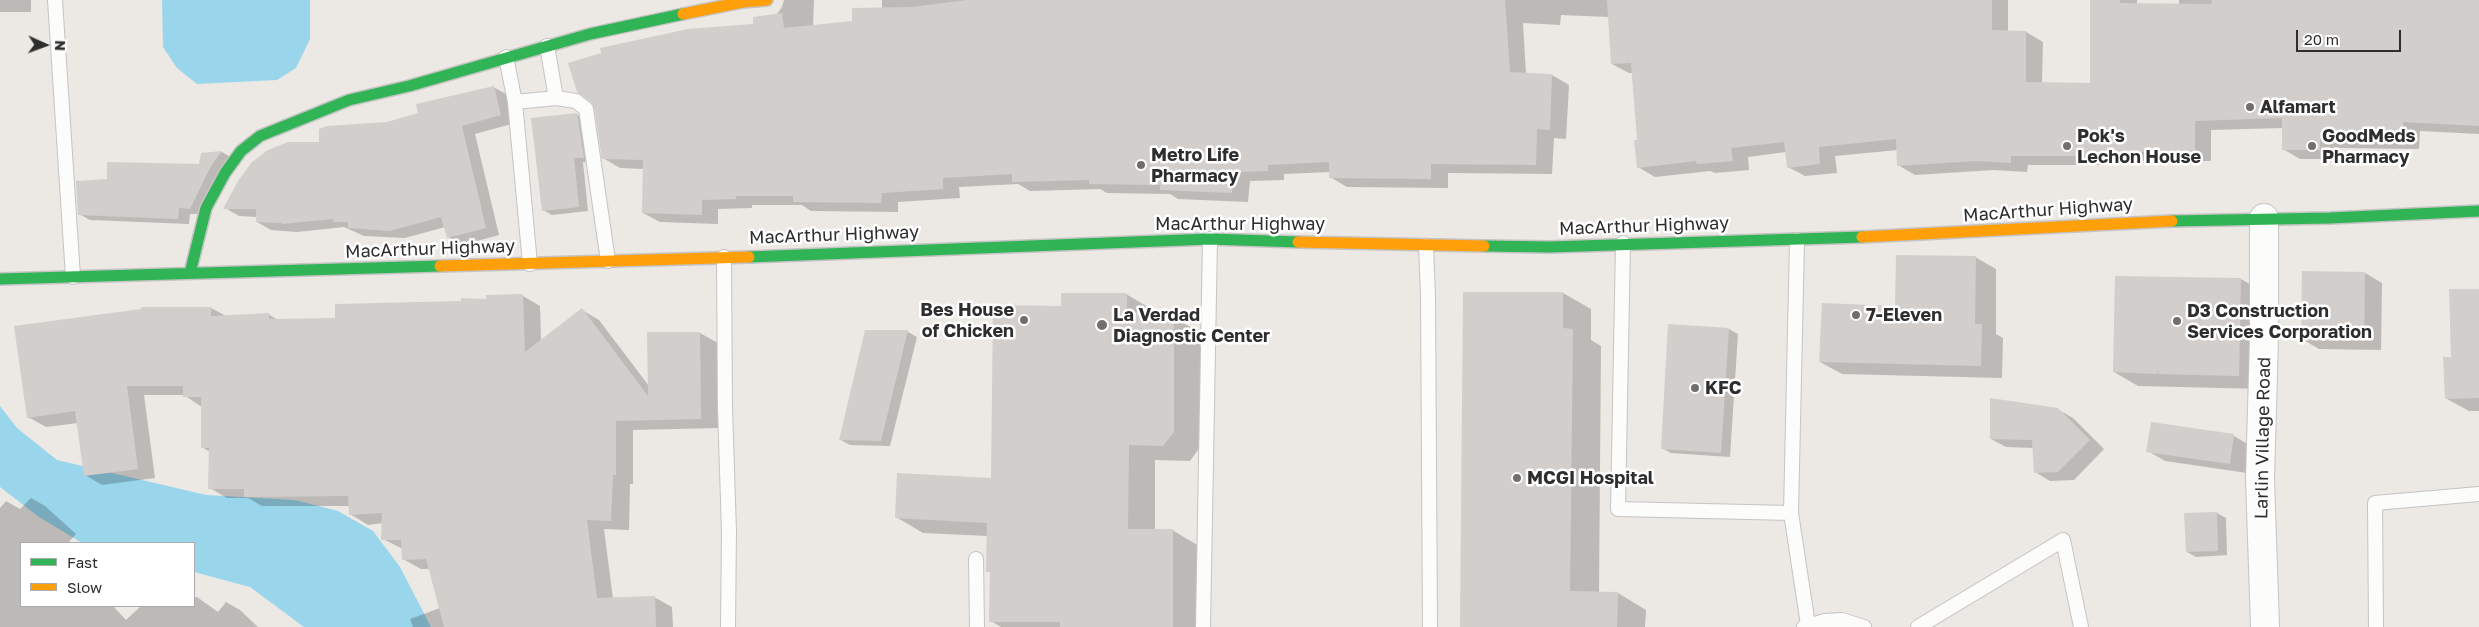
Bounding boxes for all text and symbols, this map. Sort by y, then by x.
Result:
north arrow [20,20,70,70]
scale bar [2299,20,2404,52]
text: 20 m [2304,30,2339,48]
text: N [52,40,69,51]
place label: Alfamart [2260,96,2336,118]
marker: Alfamart [2244,101,2256,113]
place label: Pok's Lechon House [2077,125,2201,168]
place label: GoodMeds Pharmacy [2322,125,2416,168]
marker: Pok's Lechon House [2061,140,2073,152]
marker: GoodMeds Pharmacy [2306,140,2318,152]
place label: Metro Life Pharmacy [1151,144,1239,186]
marker: Metro Life Pharmacy [1135,159,1147,171]
street label: MacArthur Highway [1962,193,2134,227]
street label: MacArthur Highway [1559,212,1729,240]
street label: MacArthur Highway [1155,213,1325,235]
street label: MacArthur Highway [749,221,919,249]
street label: MacArthur Highway [345,235,515,263]
place label: Bes House of Chicken [920,299,1014,342]
place label: D3 Construction Services Corporation [2187,300,2372,342]
place label: La Verdad Diagnostic Center [1113,304,1270,346]
place label: 7-Eleven [1866,304,1942,326]
marker: 7-Eleven [1850,309,1862,321]
marker: Bes House of Chicken [1018,314,1030,326]
marker: D3 Construction Services Corporation [2171,315,2183,327]
marker: La Verdad Diagnostic Center [1095,318,1109,332]
street label: Larlin Village Road [2251,357,2275,519]
place label: KFC [1705,377,1742,399]
marker: KFC [1689,382,1701,394]
place label: MCGI Hospital [1527,467,1654,489]
marker: MCGI Hospital [1511,472,1523,484]
legend [20,542,195,607]
text: Fast [67,553,98,571]
text: Slow [67,578,102,596]

